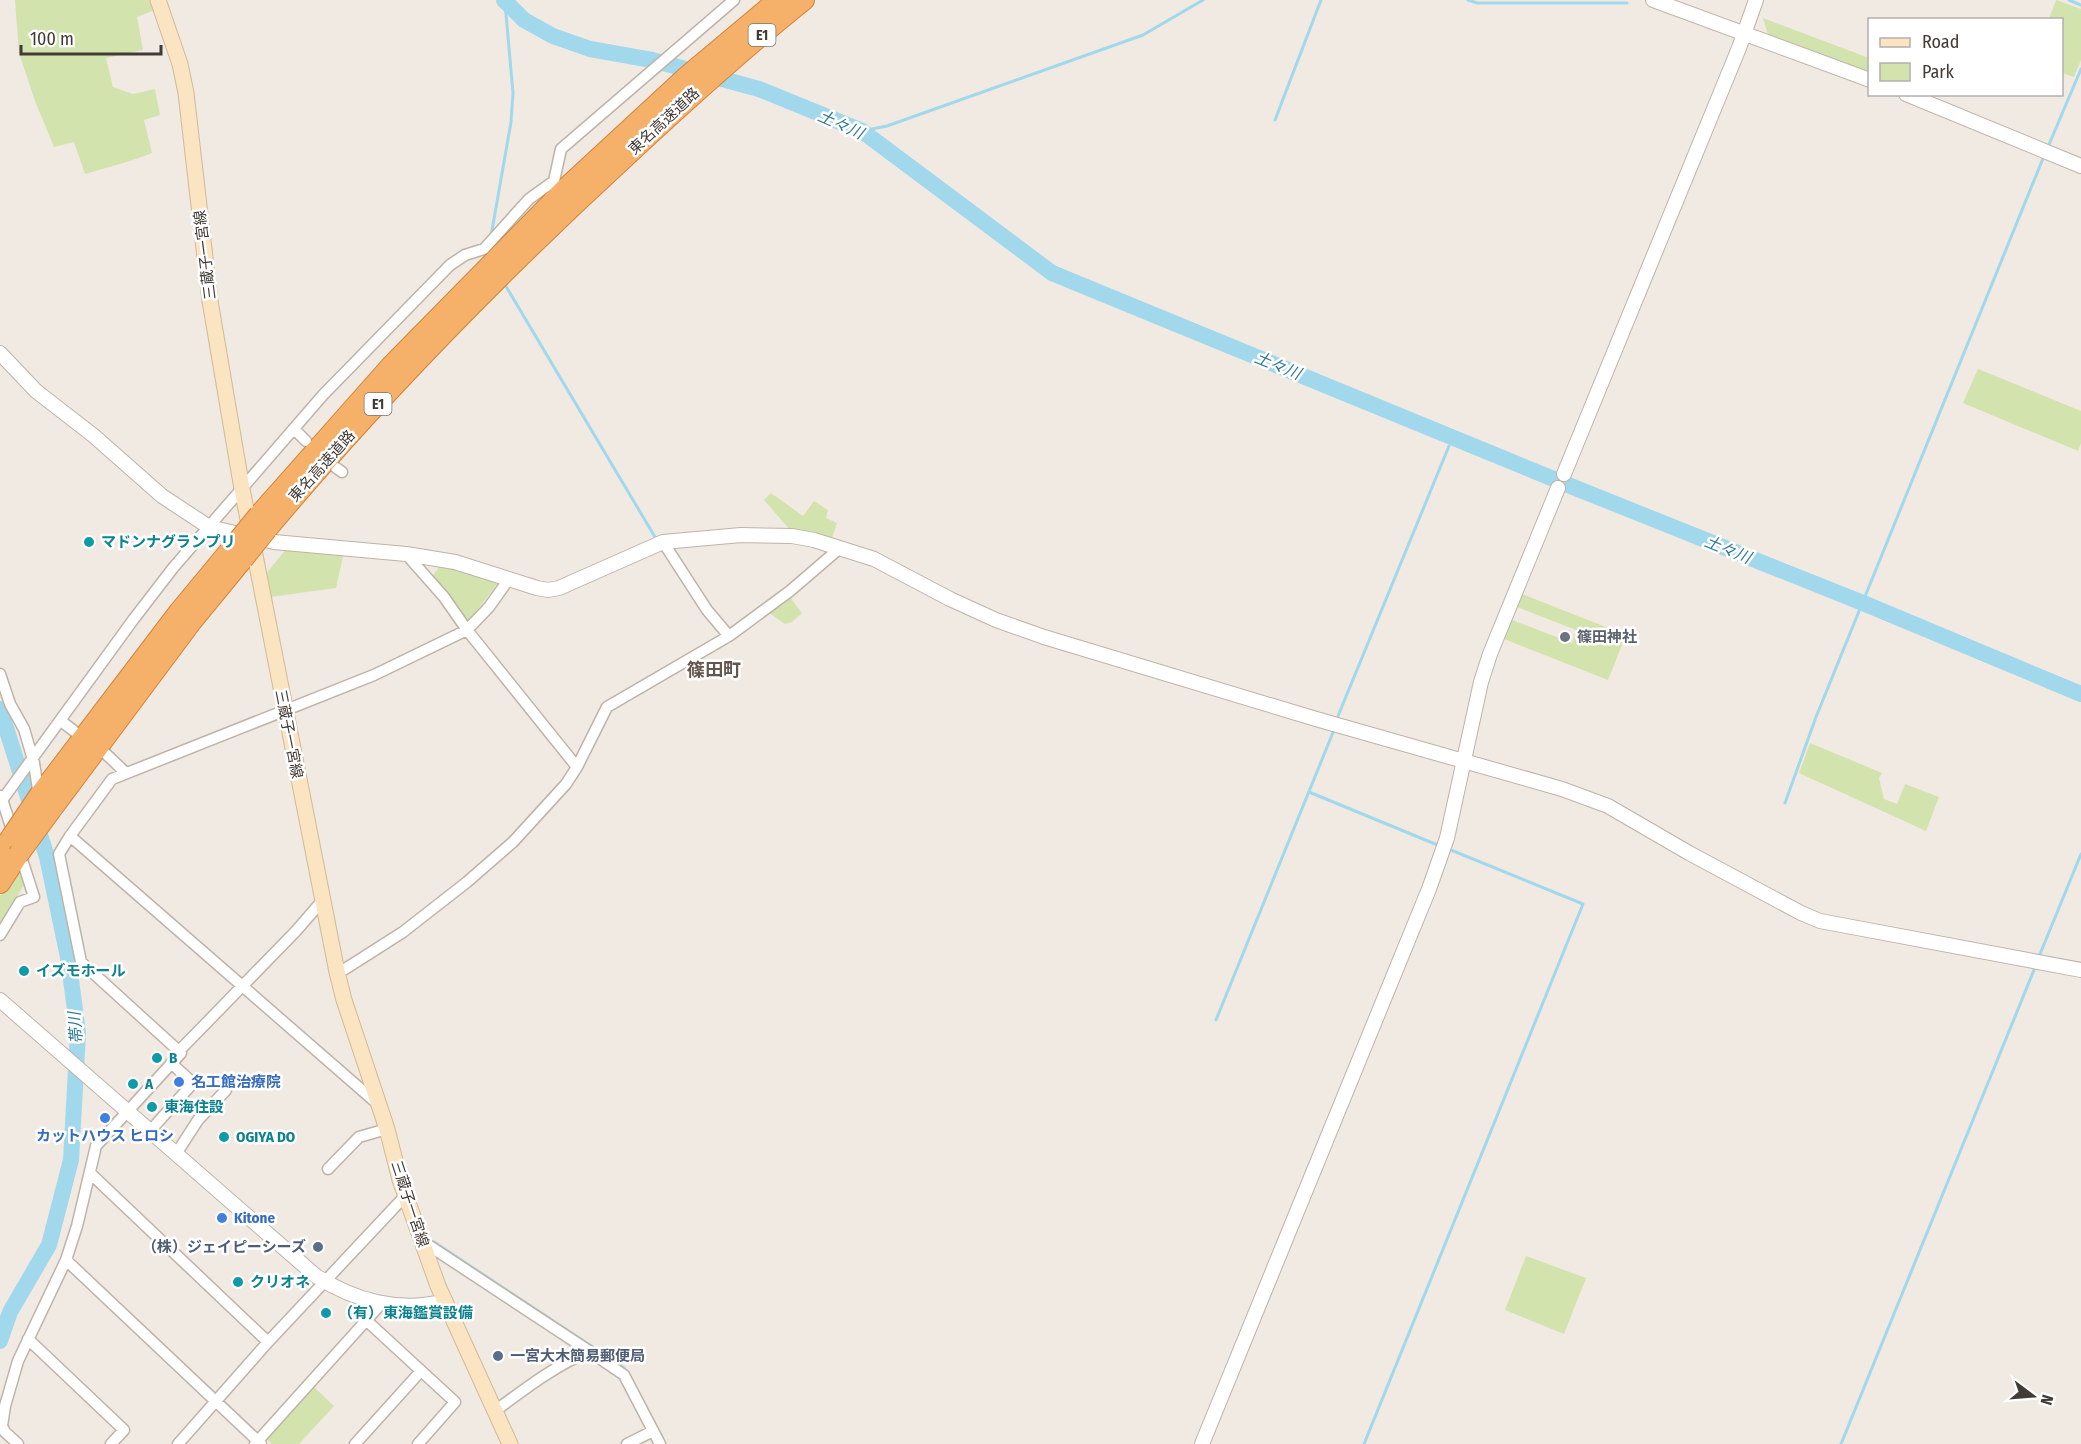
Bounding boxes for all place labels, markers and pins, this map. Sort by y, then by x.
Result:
place label: マドンナグランプリ [101,533,236,551]
marker: マドンナグランプリ [82,535,96,549]
place label: 篠田神社 [1577,628,1637,646]
marker: 篠田神社 [1558,630,1572,644]
place label: イズモホール [36,962,126,980]
marker: イズモホール [17,964,31,978]
place label: B [169,1049,178,1067]
marker: B [150,1051,164,1065]
place label: 名工館治療院 [191,1073,281,1091]
place label: A [144,1075,154,1093]
marker: 名工館治療院 [172,1075,186,1089]
marker: A [126,1077,140,1091]
place label: 東海住設 [164,1098,224,1116]
marker: 東海住設 [145,1100,159,1114]
marker: カットハウス ヒロシ [98,1111,112,1125]
place label: カットハウス ヒロシ [36,1127,174,1145]
place label: OGIYA DO [236,1128,295,1146]
marker: OGIYA DO [217,1130,231,1144]
place label: Kitone [234,1209,275,1227]
marker: Kitone [215,1211,229,1225]
place label: （株）ジェイピーシーズ [142,1238,306,1256]
marker: （株）ジェイピーシーズ [311,1240,325,1254]
place label: クリオネ [250,1273,310,1291]
marker: クリオネ [231,1275,245,1289]
place label: （有）東海鑑賞設備 [338,1304,473,1322]
marker: （有）東海鑑賞設備 [319,1306,333,1320]
place label: 一宮大木簡易郵便局 [510,1347,645,1365]
marker: 一宮大木簡易郵便局 [491,1349,505,1363]

